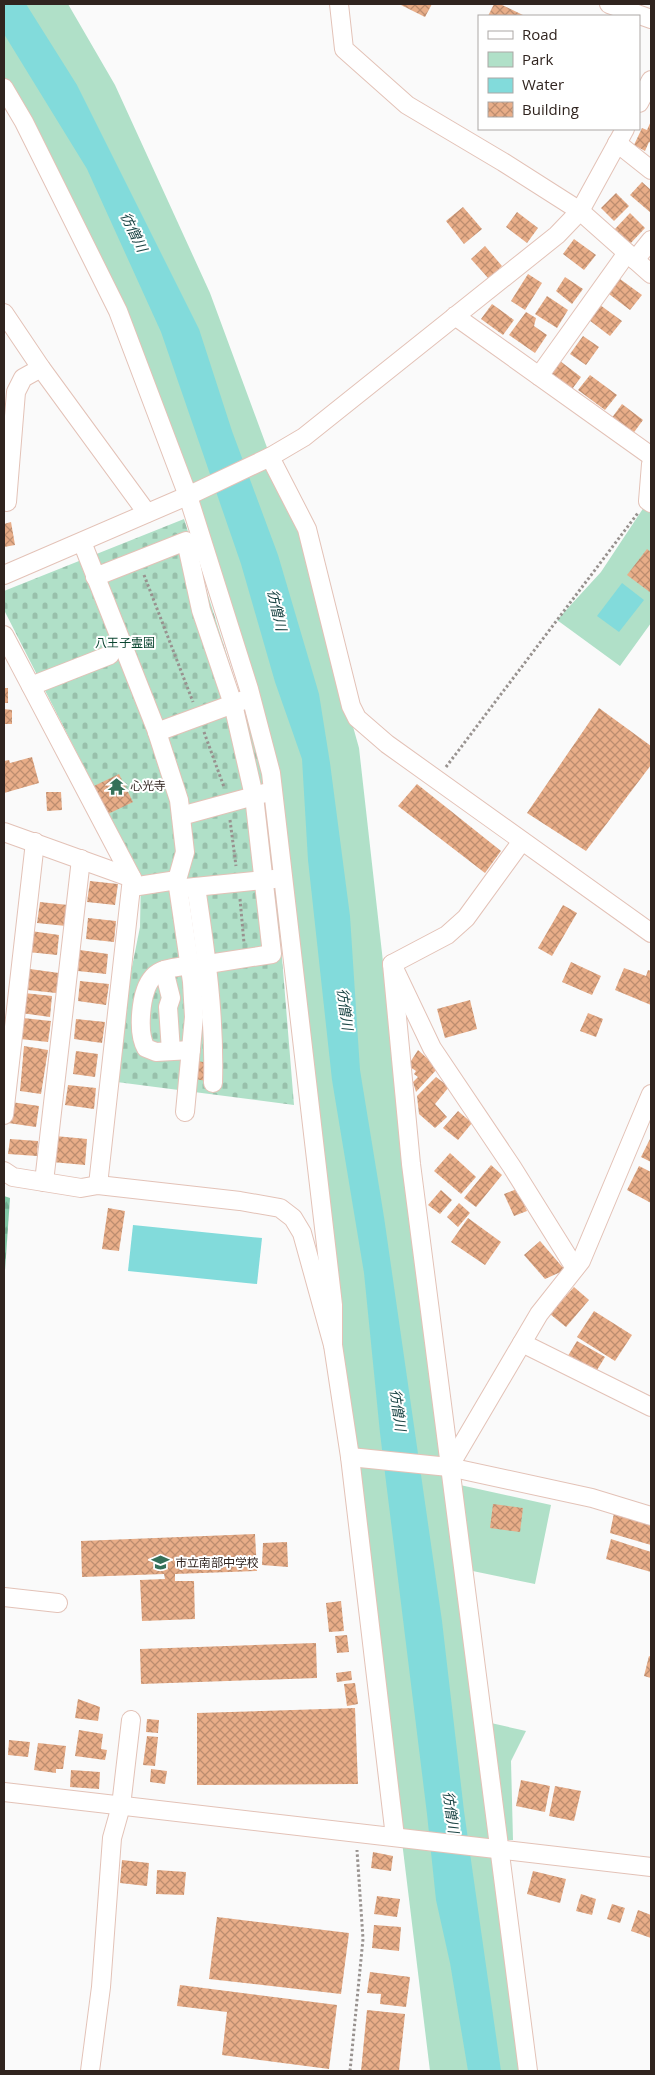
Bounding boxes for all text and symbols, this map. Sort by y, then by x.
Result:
legend [478,15,640,130]
text: Road [522,24,558,44]
text: Park [522,49,553,69]
text: Water [522,74,564,94]
text: Building [522,99,579,119]
water label: 彷僧川 [117,209,153,257]
water label: 彷僧川 [264,587,292,634]
park label: 八王子霊園 [95,634,155,651]
temple icon: 心光寺 [106,776,126,796]
place label: 心光寺 [130,777,166,794]
water label: 彷僧川 [333,987,358,1033]
water label: 彷僧川 [386,1388,411,1434]
school or university icon: 市立南部中学校 [151,1553,171,1573]
place label: 市立南部中学校 [175,1554,259,1571]
water label: 彷僧川 [439,1790,464,1836]

